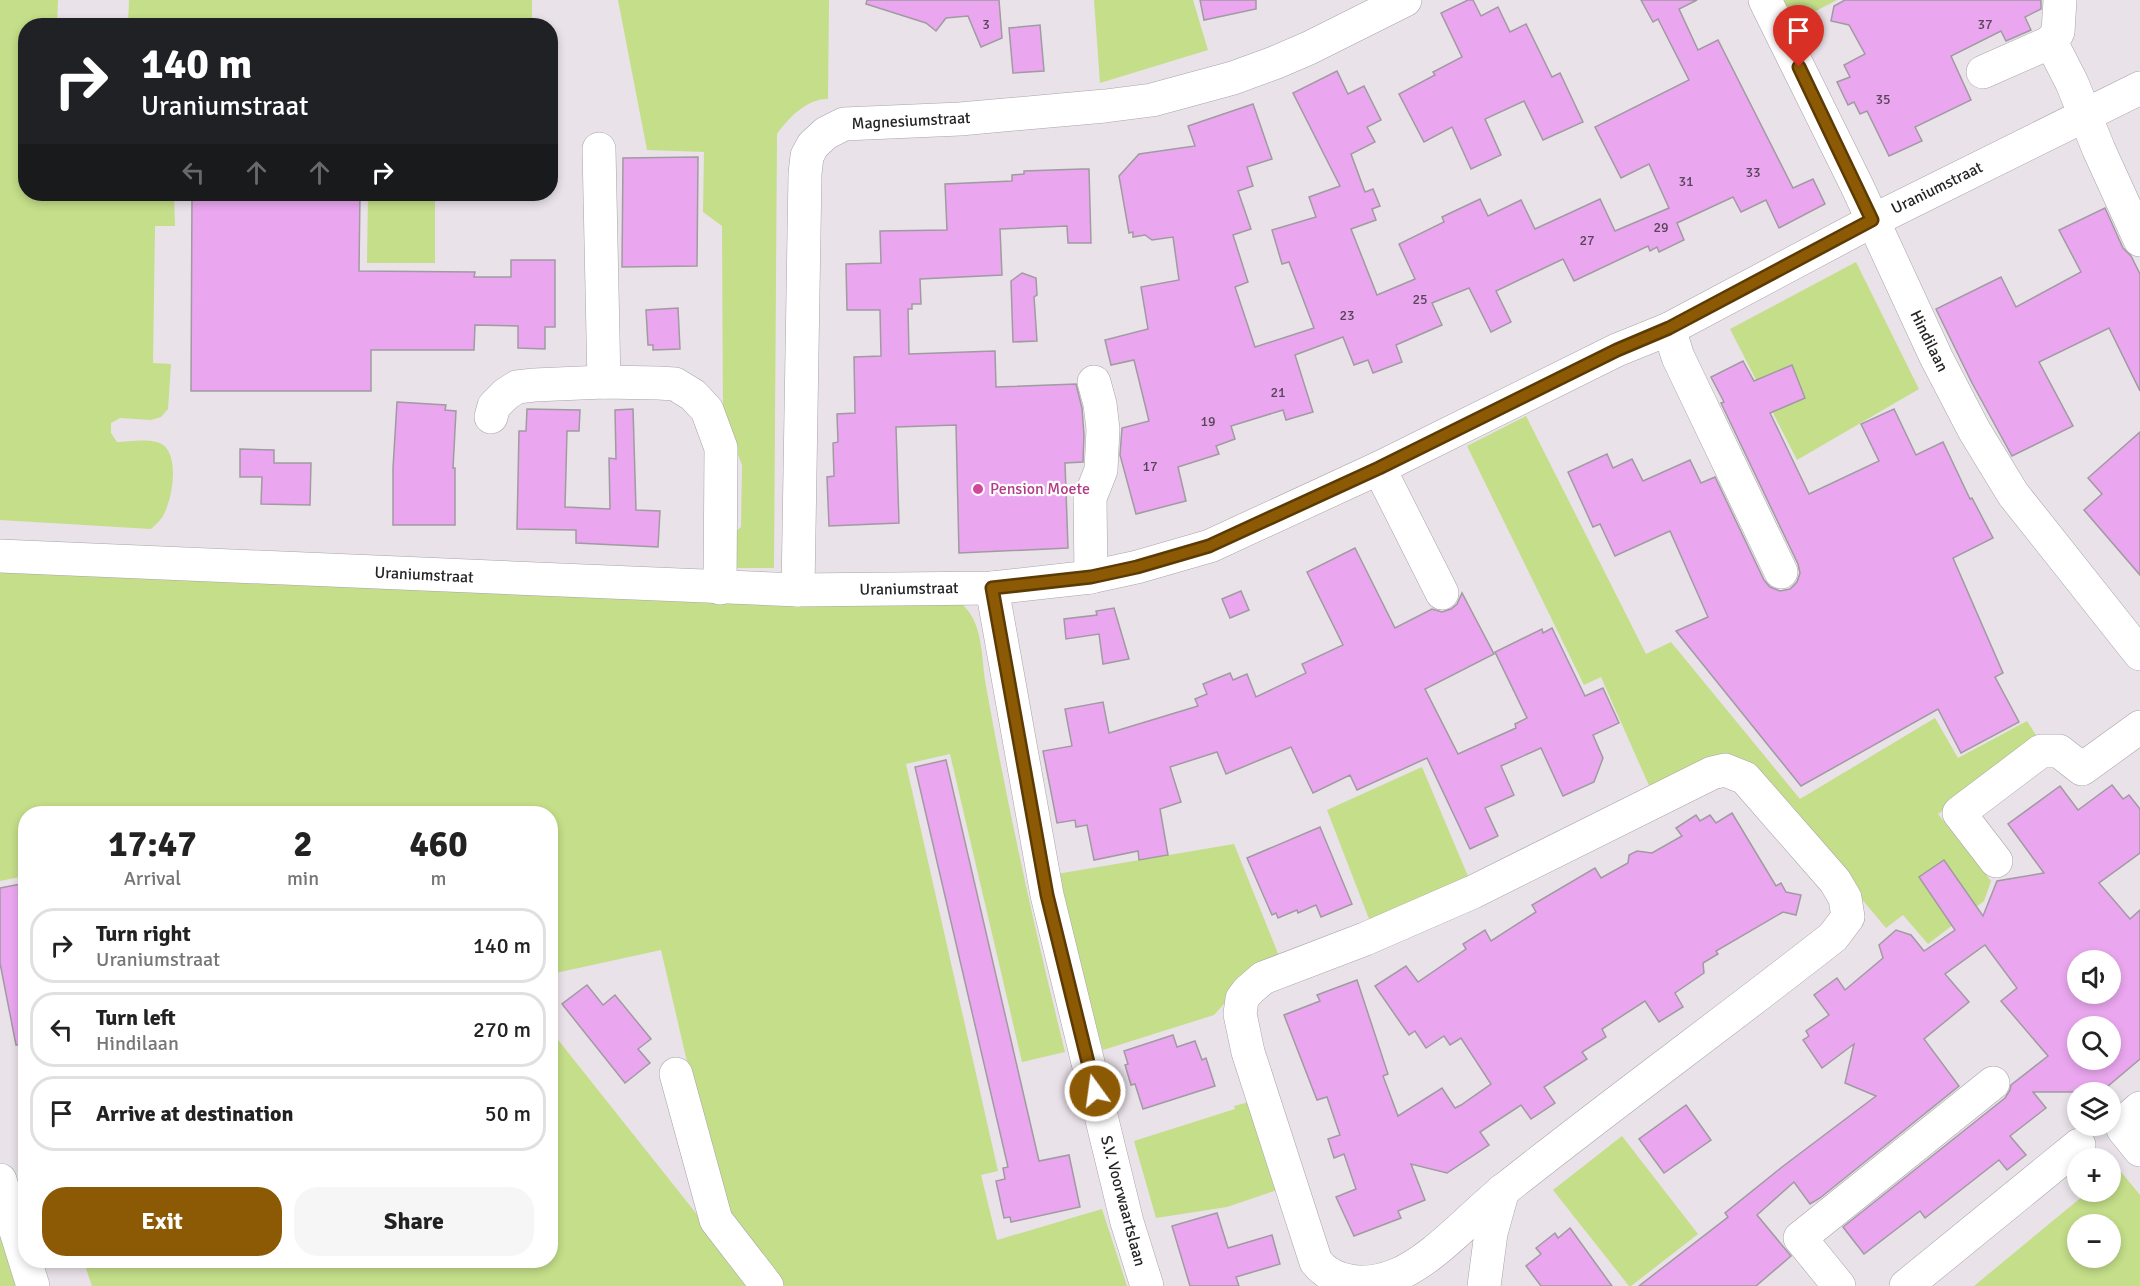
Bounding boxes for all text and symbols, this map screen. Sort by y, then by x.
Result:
pin [1773,5,1824,67]
icon: arrive [1782,14,1815,47]
house number: 3 [982,16,990,33]
house number: 37 [1977,16,1993,33]
text: 140 m [141,39,252,90]
icon: right [42,42,120,120]
text: Uraniumstraat [141,90,308,123]
house number: 35 [1875,91,1891,108]
street label: Magnesiumstraat [851,108,971,134]
icon: left [177,156,210,189]
icon: ahead [240,156,273,189]
icon: ahead [303,156,336,189]
icon: right [366,156,399,189]
street label: Uraniumstraat [1888,157,1986,219]
house number: 33 [1745,164,1761,181]
house number: 31 [1678,173,1694,190]
house number: 29 [1653,219,1669,236]
house number: 27 [1579,232,1595,249]
house number: 25 [1412,291,1428,308]
house number: 23 [1339,307,1355,324]
street label: Hindilaan [1905,307,1953,375]
house number: 21 [1270,384,1286,401]
house number: 19 [1200,413,1216,430]
house number: 17 [1142,458,1158,475]
place label: Pension Moete [990,479,1090,499]
marker: Pension Moete [971,482,985,496]
street label: Uraniumstraat [374,562,474,588]
street label: Uraniumstraat [859,578,959,600]
text: 17:47 [108,822,197,867]
text: 2 [293,822,313,867]
text: 460 [409,822,468,867]
text: Arrival [124,866,181,891]
text: min [287,866,319,891]
text: m [431,866,447,891]
text: Turn right [96,920,191,947]
icon: right [45,929,78,962]
text: 140 m [473,932,531,959]
text: Uraniumstraat [96,947,220,972]
map controls [2067,950,2121,1268]
button: sound [2067,950,2121,1004]
text: Turn left [96,1004,176,1031]
icon: left [45,1013,78,1046]
text: 270 m [473,1016,531,1043]
button: search [2067,1016,2121,1070]
text: Hindilaan [96,1031,179,1056]
position arrow [1063,1059,1127,1123]
button: layers [2067,1082,2121,1136]
icon: arrive [45,1097,78,1130]
text: Arrive at destination [96,1100,293,1127]
text: 50 m [485,1100,531,1127]
street label: S.V. Voorwaartslaan [1096,1133,1150,1269]
button: + [2067,1148,2121,1202]
button: Exit [42,1187,282,1256]
button: Share [294,1187,534,1256]
button: − [2067,1214,2121,1268]

